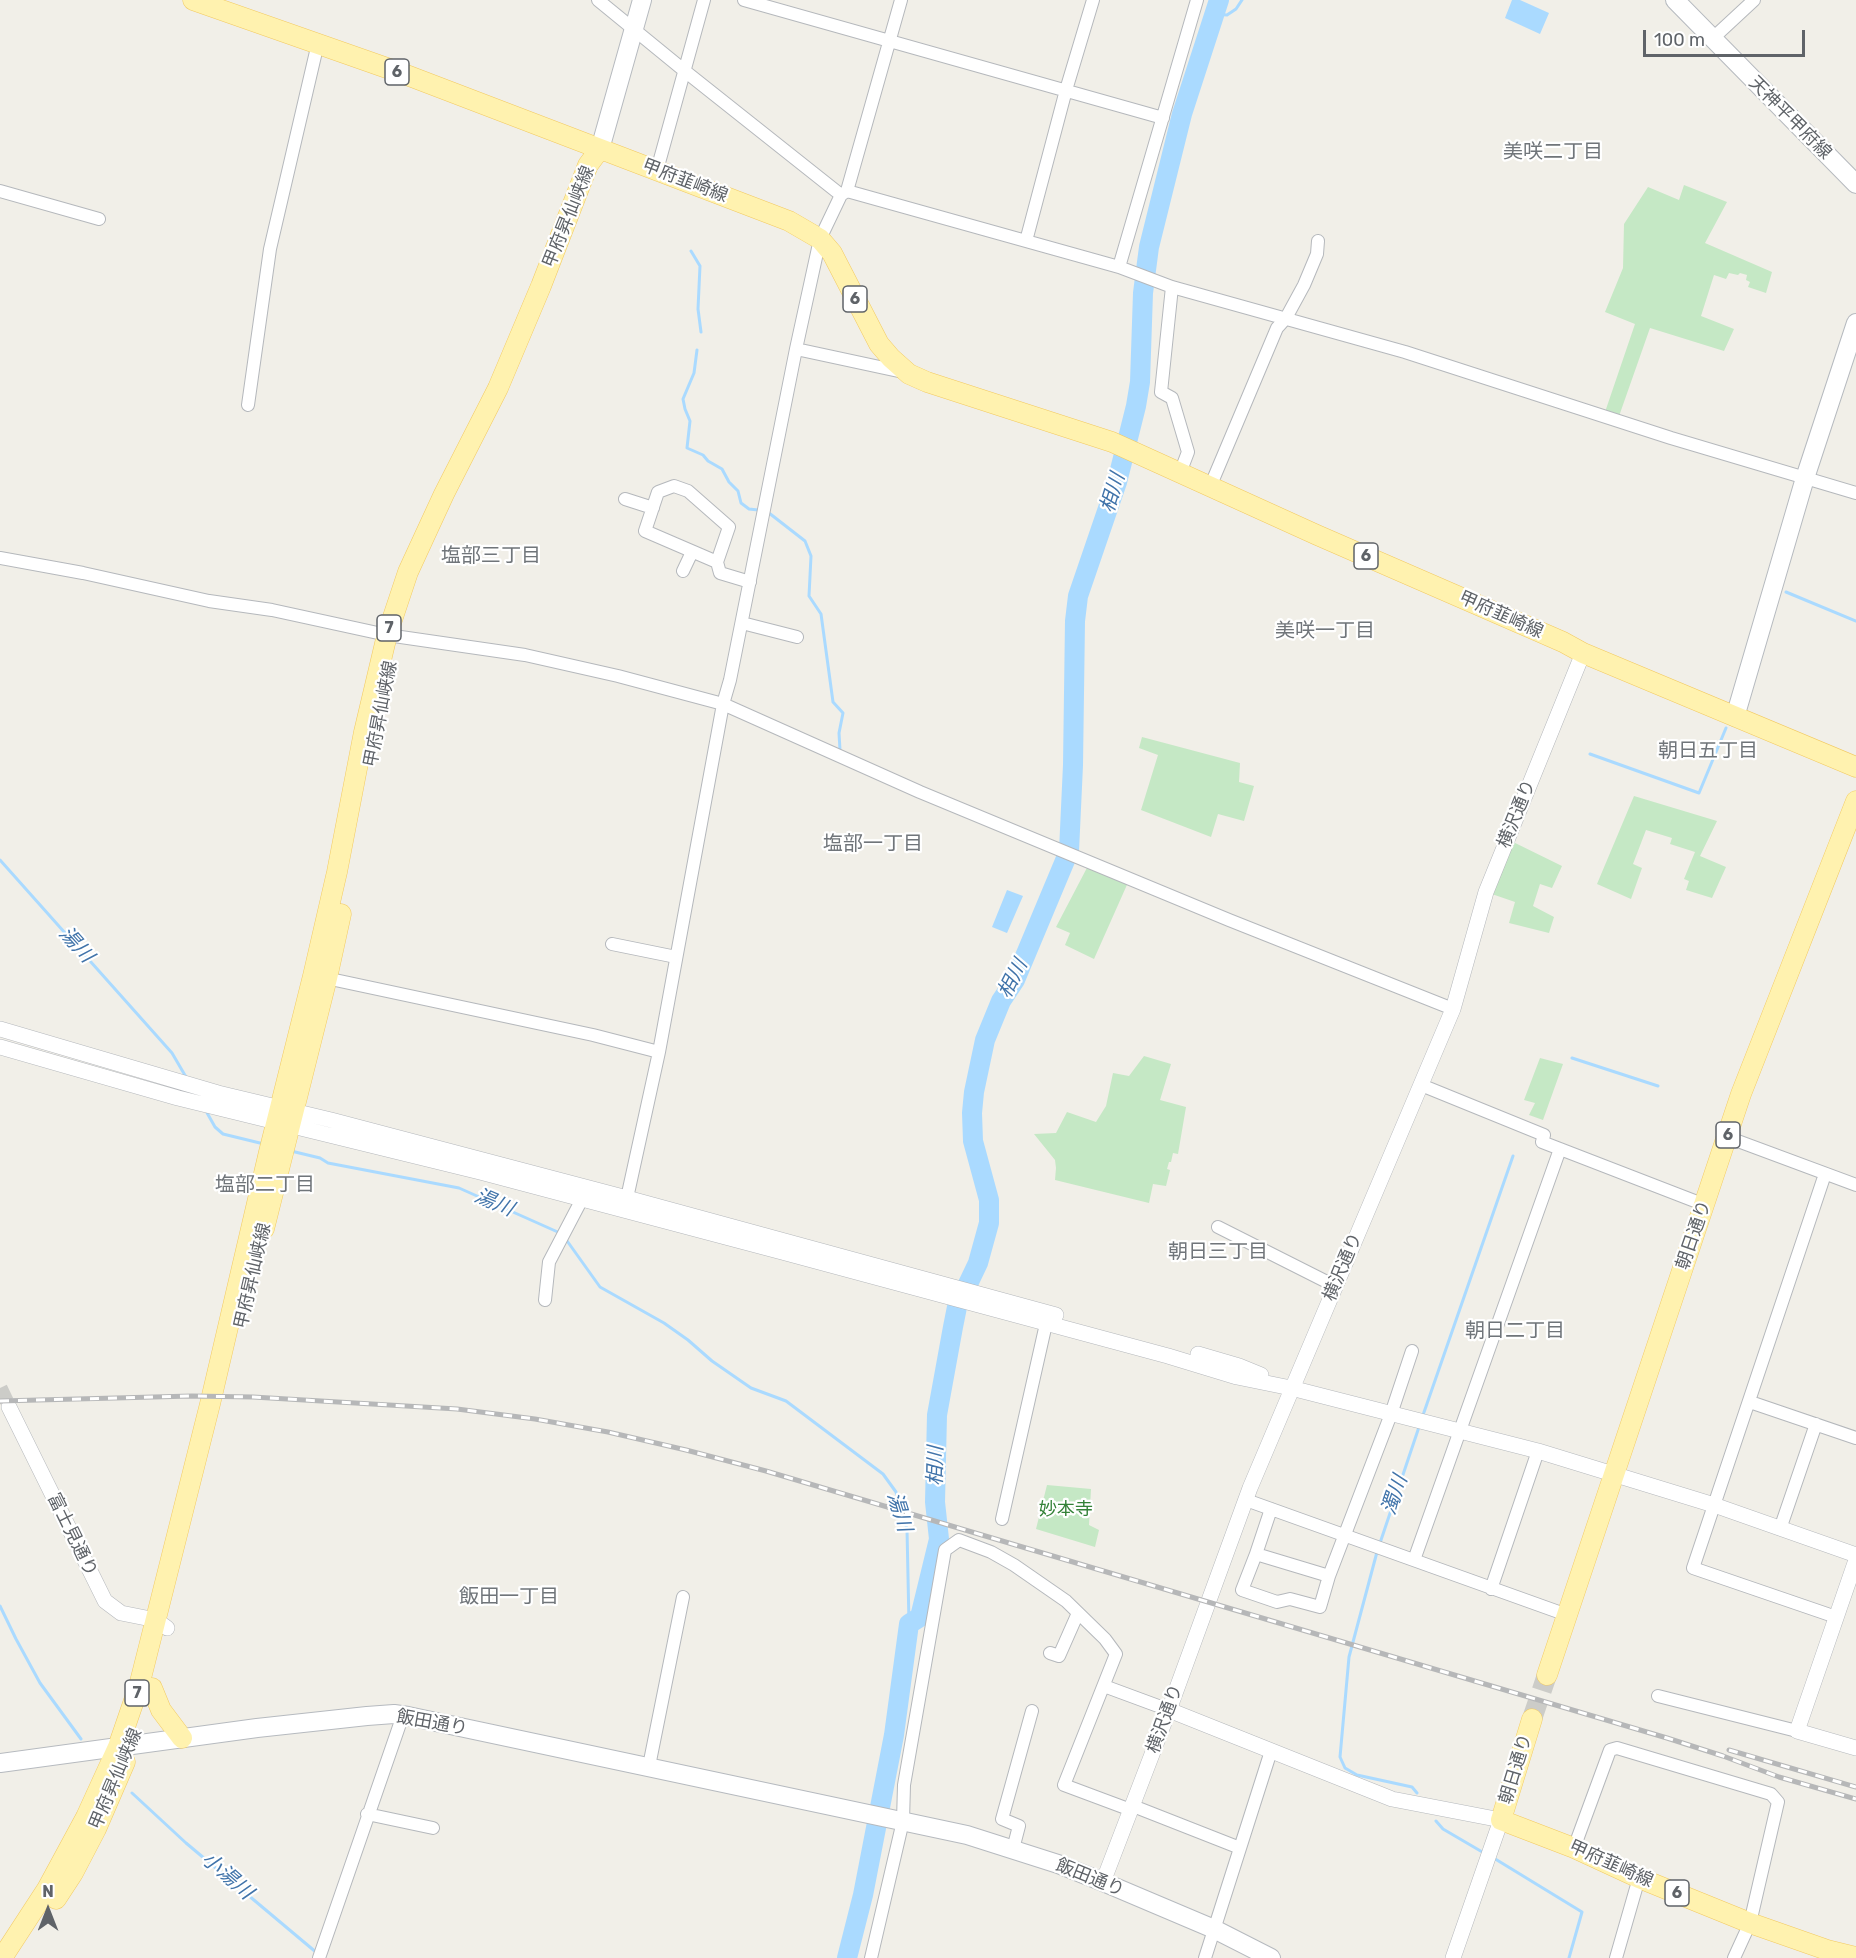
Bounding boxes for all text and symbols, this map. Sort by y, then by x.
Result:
scale bar [1646,18,1808,56]
text: 100 m [1654,29,1705,51]
road number: 6 [385,59,409,85]
street label: 天神平甲府線 [1744,72,1836,164]
district label: 美咲二丁目 [1503,140,1603,164]
street label: 甲府韮崎線 [639,155,731,207]
street label: 甲府昇仙峡線 [539,163,599,271]
road number: 6 [843,286,867,312]
water label: 相川 [1096,470,1130,516]
road number: 6 [1354,543,1378,569]
district label: 塩部三丁目 [441,544,541,568]
street label: 甲府韮崎線 [1455,587,1547,643]
road number: 7 [377,615,401,641]
district label: 美咲一丁目 [1275,619,1375,643]
street label: 甲府昇仙峡線 [360,659,402,769]
district label: 朝日五丁目 [1658,739,1758,763]
street label: 横沢通り [1494,777,1540,851]
district label: 塩部一丁目 [823,832,923,856]
water label: 湯川 [54,922,98,968]
water label: 相川 [993,956,1033,1002]
road number: 6 [1716,1122,1740,1148]
district label: 塩部二丁目 [215,1173,315,1197]
water label: 湯川 [471,1184,517,1222]
street label: 朝日通り [1672,1197,1716,1273]
street label: 甲府昇仙峡線 [230,1221,276,1331]
street label: 横沢通り [1319,1230,1367,1304]
district label: 朝日三丁目 [1168,1240,1268,1264]
district label: 朝日二丁目 [1465,1319,1565,1343]
water label: 相川 [924,1446,948,1486]
water label: 濁川 [1377,1472,1413,1518]
water label: 湯川 [882,1489,916,1535]
street label: 富士見通り [43,1490,101,1580]
park label: 妙本寺 [1039,1499,1093,1521]
district label: 飯田一丁目 [459,1585,559,1609]
road number: 7 [125,1680,149,1706]
street label: 横沢通り [1143,1681,1187,1757]
street label: 飯田通り [395,1706,469,1740]
street label: 甲府昇仙峡線 [85,1725,147,1833]
street label: 朝日通り [1495,1731,1537,1807]
street label: 甲府韮崎線 [1565,1836,1657,1892]
water label: 小湯川 [196,1847,258,1905]
street label: 飯田通り [1053,1855,1127,1901]
north arrow [18,1880,78,1940]
road number: 6 [1665,1880,1689,1906]
text: N [42,1882,54,1901]

